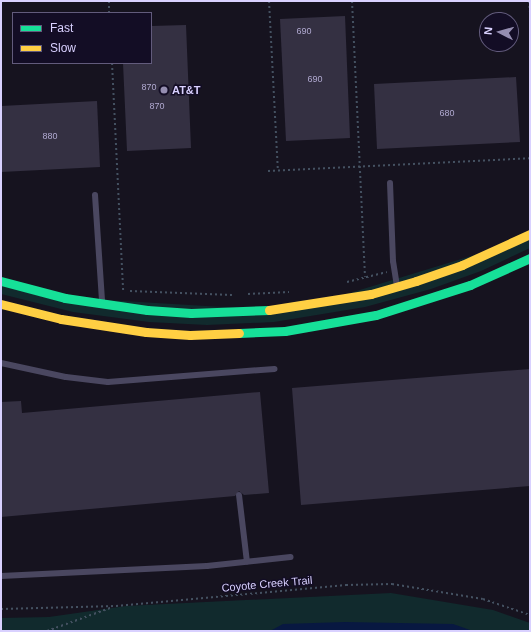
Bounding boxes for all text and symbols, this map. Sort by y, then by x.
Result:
legend [12,12,152,64]
north arrow [479,12,519,52]
text: Fast [50,21,73,35]
house number: 690 [296,26,312,36]
text: N [482,26,494,35]
text: Slow [50,41,76,55]
house number: 690 [307,74,323,84]
house number: 870 [141,82,157,92]
place label: AT&T [172,83,201,97]
marker: AT&T [159,85,169,95]
house number: 870 [149,101,165,111]
house number: 680 [439,108,455,118]
house number: 880 [42,131,58,141]
street label: Coyote Creek Trail [221,573,313,595]

